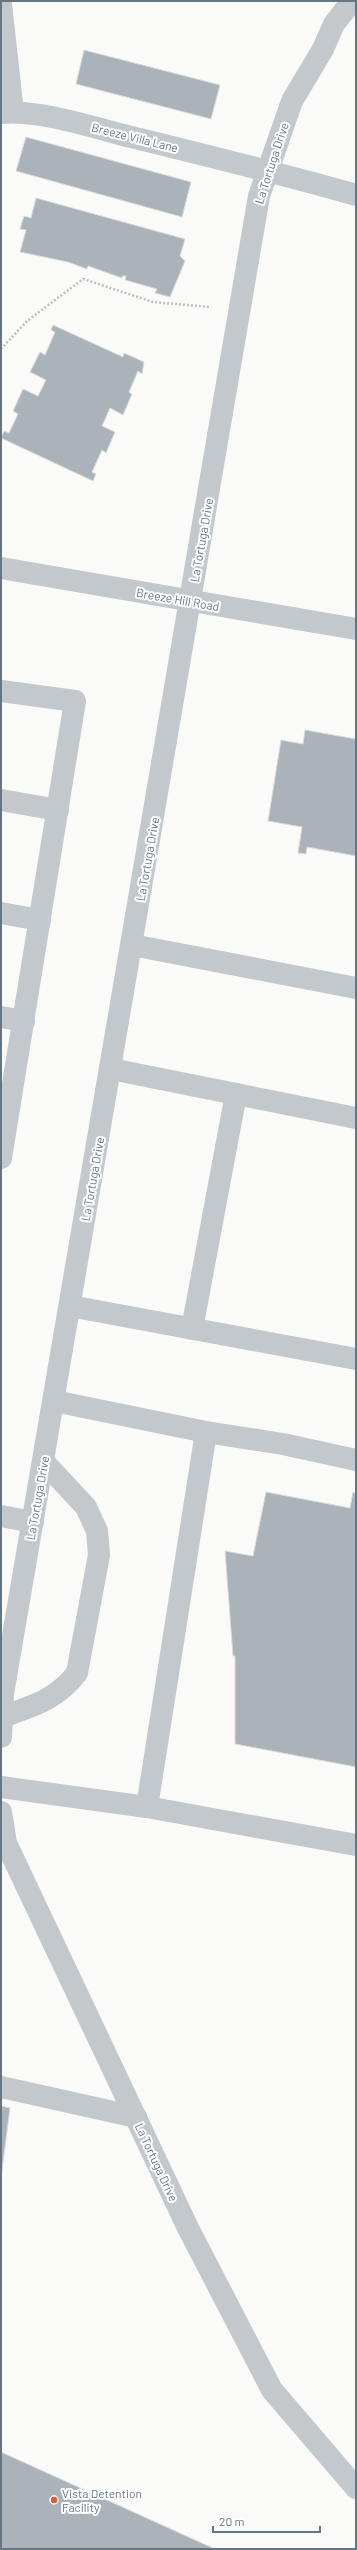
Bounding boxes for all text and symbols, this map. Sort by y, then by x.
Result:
street label: Breeze Villa Lane [90,119,180,155]
street label: La Tortuga Drive [251,120,291,206]
street label: La Tortuga Drive [187,497,215,583]
street label: Breeze Hill Road [135,585,221,613]
street label: La Tortuga Drive [133,816,161,902]
street label: La Tortuga Drive [78,1136,106,1222]
street label: La Tortuga Drive [23,1455,51,1541]
street label: La Tortuga Drive [133,2121,181,2203]
place label: Vista Detention Facility [62,2486,142,2514]
marker: Vista Detention Facility [49,2495,59,2505]
scale bar [213,2508,320,2534]
text: 20 m [219,2514,245,2528]

